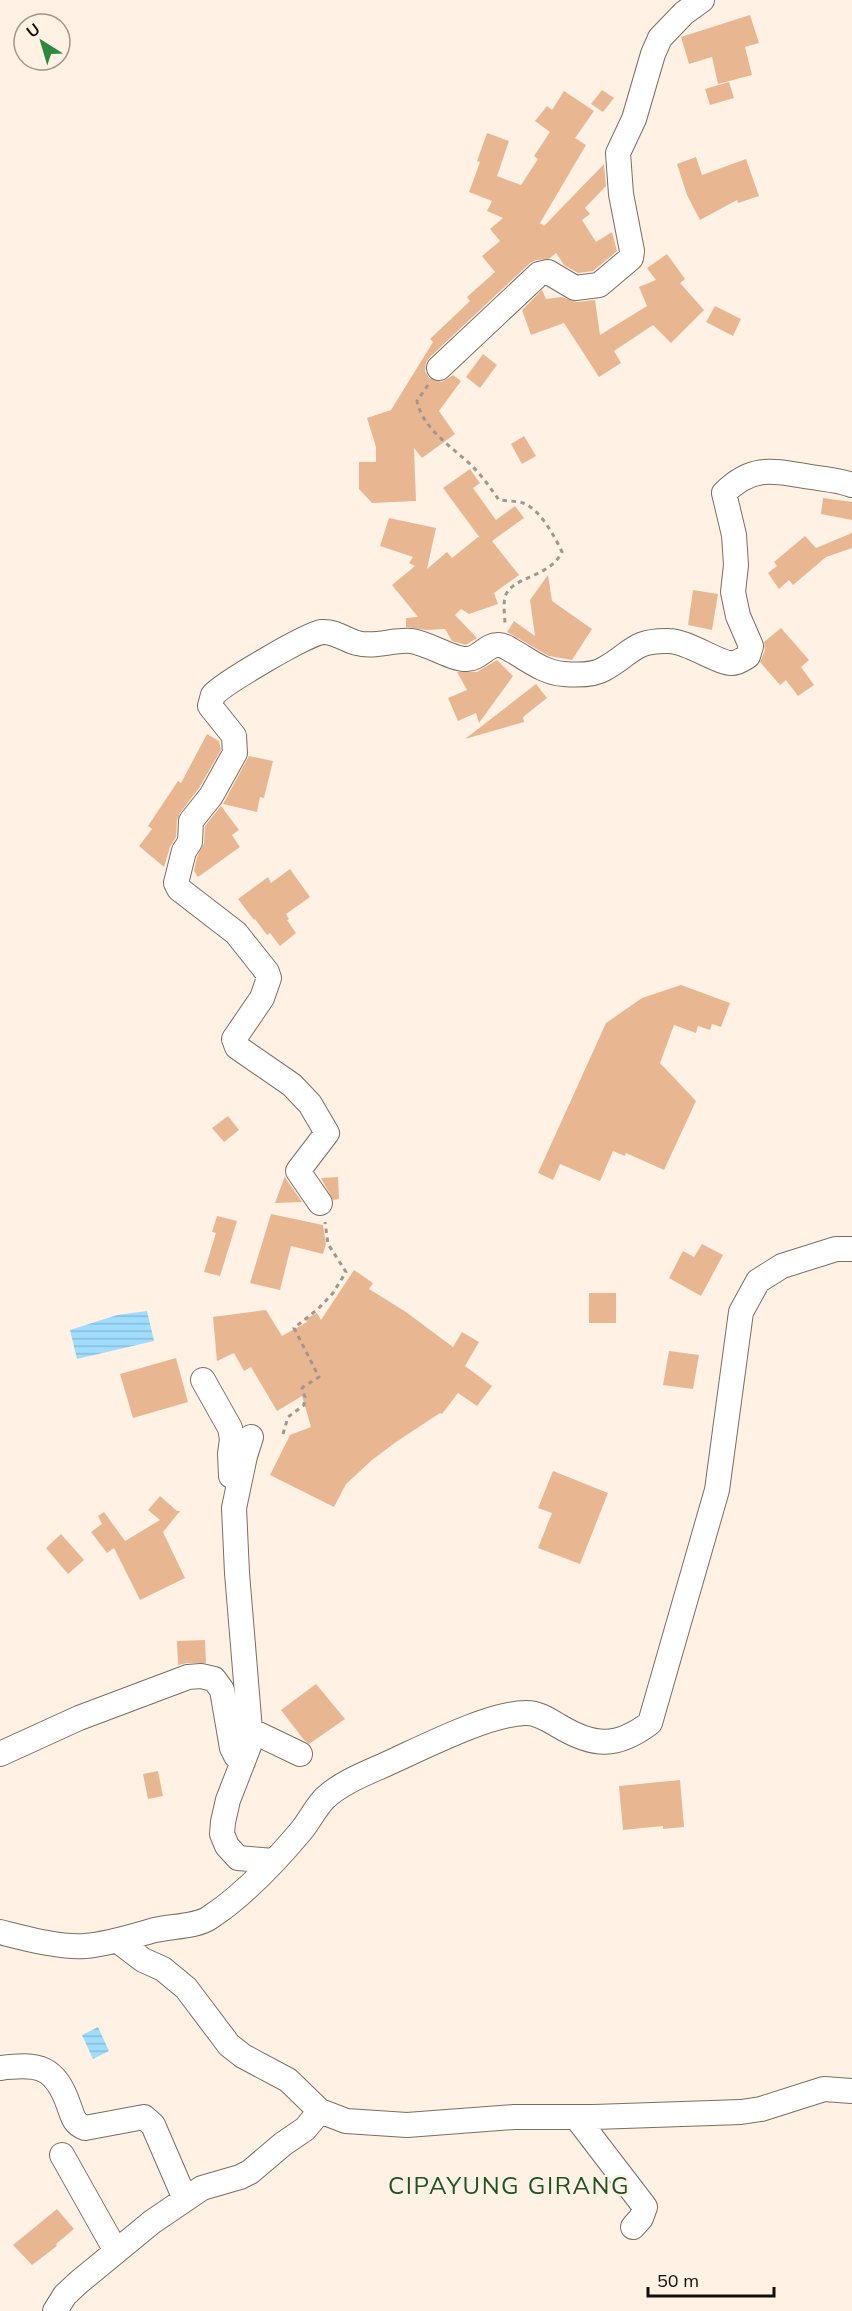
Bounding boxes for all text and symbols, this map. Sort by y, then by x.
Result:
north arrow [12,12,72,72]
text: U [22,18,44,42]
district label: CIPAYUNG GIRANG [388,2170,630,2200]
scale bar [648,2260,774,2298]
text: 50 m [657,2269,699,2292]

